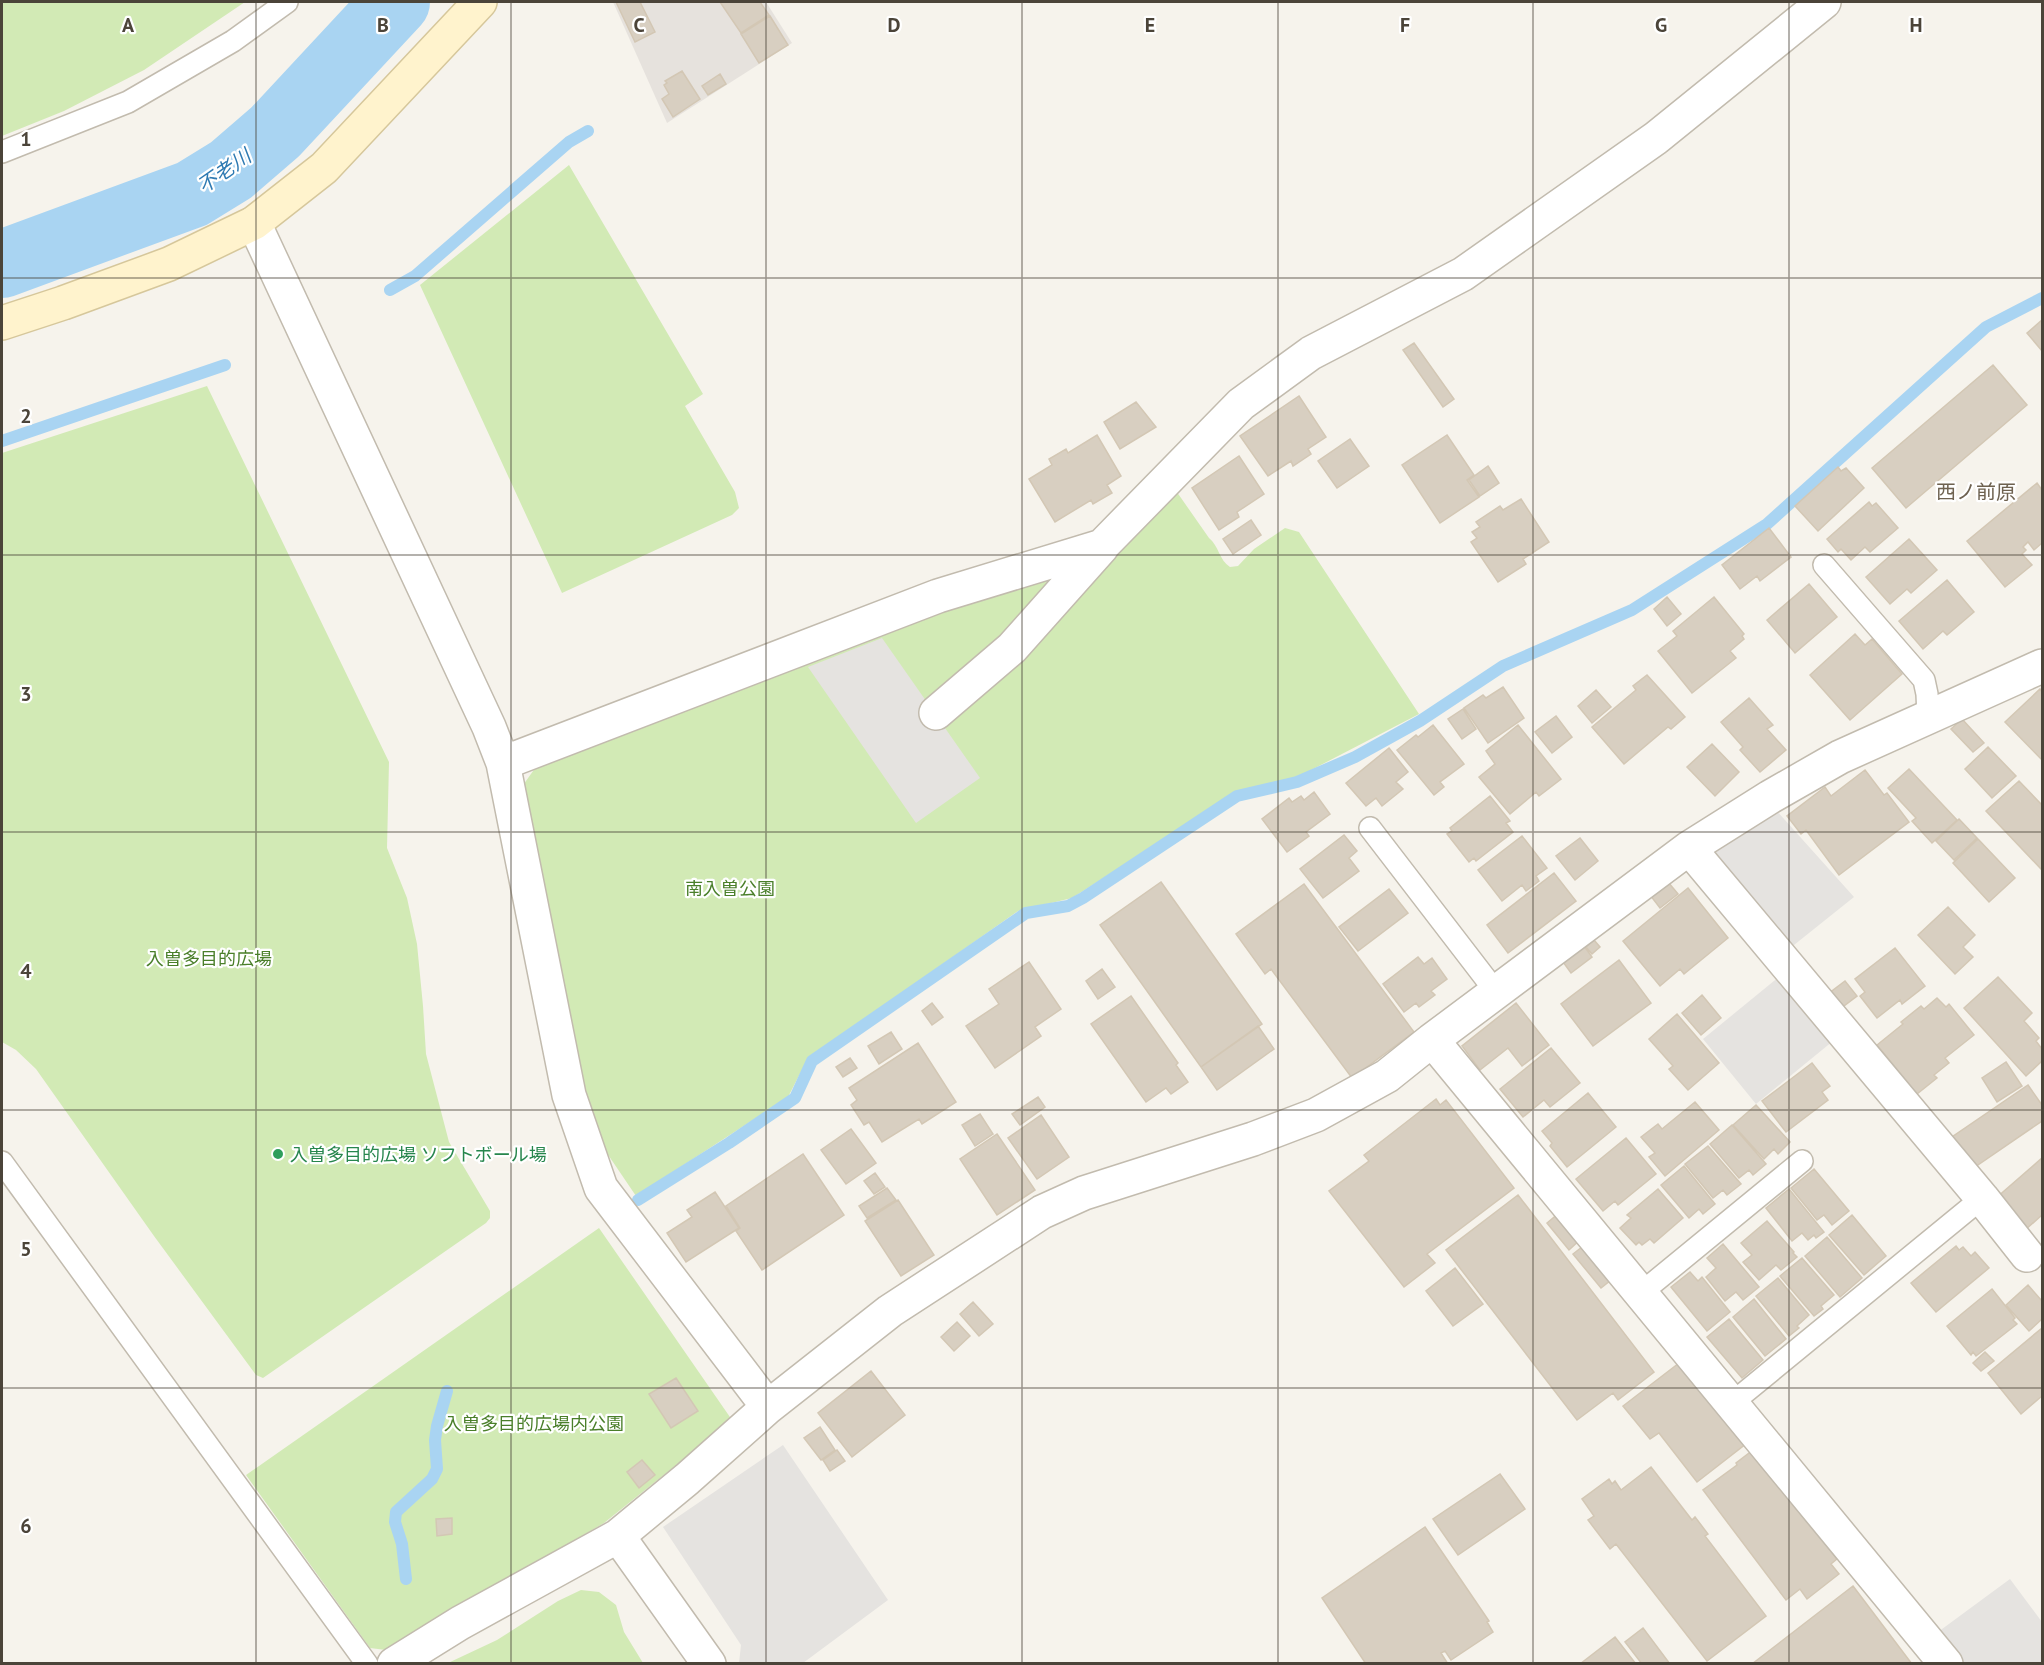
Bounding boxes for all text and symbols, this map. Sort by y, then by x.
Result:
text: A [122,12,135,38]
text: B [377,12,389,38]
text: C [633,12,645,38]
text: D [888,12,901,38]
text: E [1145,12,1155,38]
text: F [1400,12,1410,38]
text: G [1655,12,1667,38]
text: H [1909,12,1923,38]
text: 1 [20,126,32,152]
water label: 不老川 [192,142,258,199]
text: 2 [20,403,32,429]
district label: 西ノ前原 [1936,479,2016,505]
text: 3 [20,681,32,707]
park label: 南入曽公園 [685,877,775,900]
park label: 入曽多目的広場 [146,947,272,970]
text: 4 [20,958,32,984]
place label: 入曽多目的広場 ソフトボール場 [290,1143,547,1166]
marker: 入曽多目的広場 ソフトボール場 [271,1147,285,1161]
text: 5 [20,1236,32,1262]
park label: 入曽多目的広場内公園 [444,1412,624,1435]
text: 6 [20,1513,32,1539]

